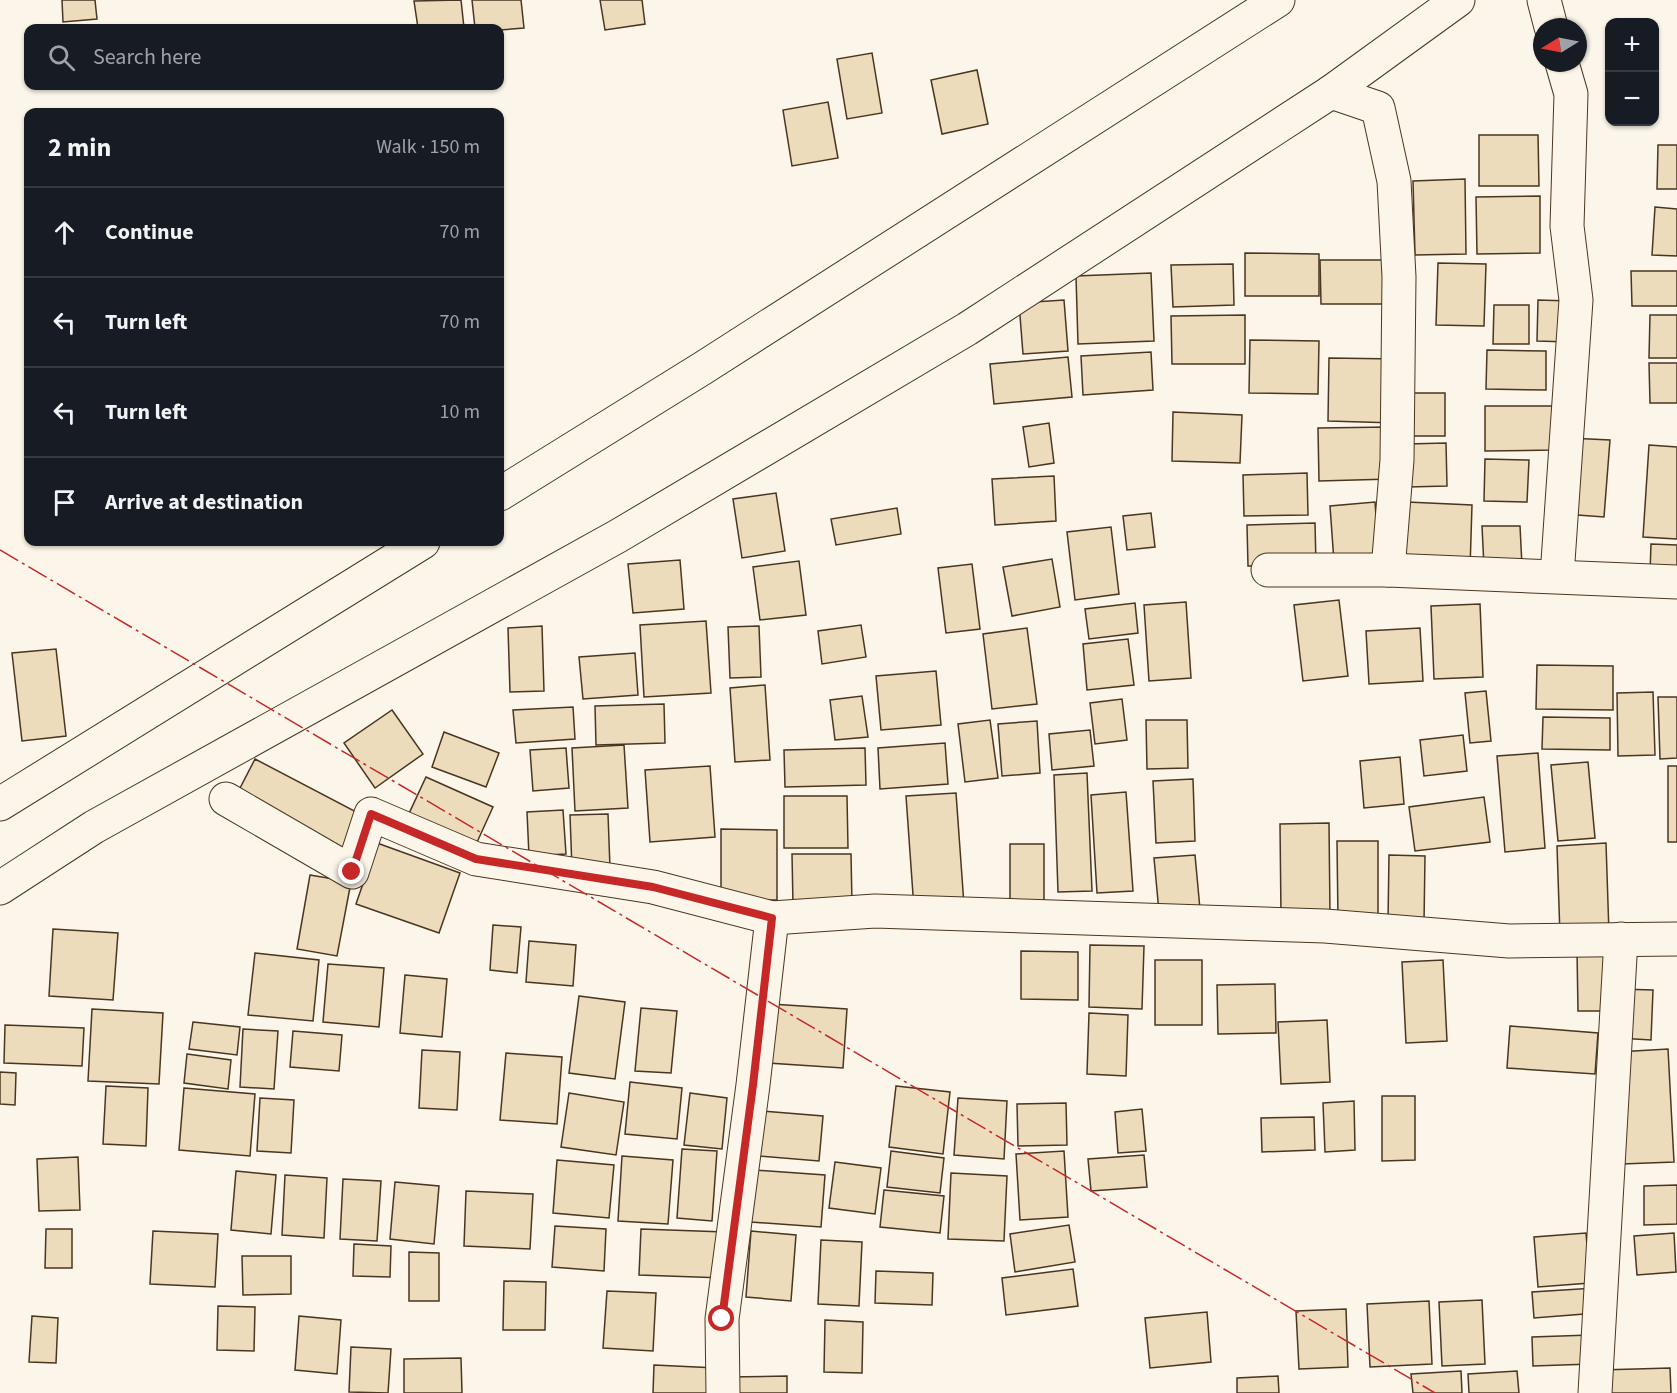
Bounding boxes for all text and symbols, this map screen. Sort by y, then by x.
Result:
north arrow [1533,18,1587,72]
map controls [1605,18,1659,126]
button: + [1605,18,1659,72]
search box [24,24,504,90]
icon: search [45,41,78,74]
text: Search here [93,41,201,73]
button: − [1605,72,1659,126]
text: 2 min [48,129,111,166]
text: Walk · 150 m [376,133,480,161]
icon: ahead [48,216,81,249]
text: Continue [105,216,194,248]
text: 70 m [440,218,480,246]
icon: left [48,306,81,339]
text: Turn left [105,306,187,338]
text: 70 m [440,308,480,336]
icon: left [48,396,81,429]
text: Turn left [105,396,187,428]
text: 10 m [440,398,480,426]
icon: arrive [48,486,81,519]
text: Arrive at destination [105,486,303,518]
route end [338,858,364,884]
route start [708,1305,734,1331]

